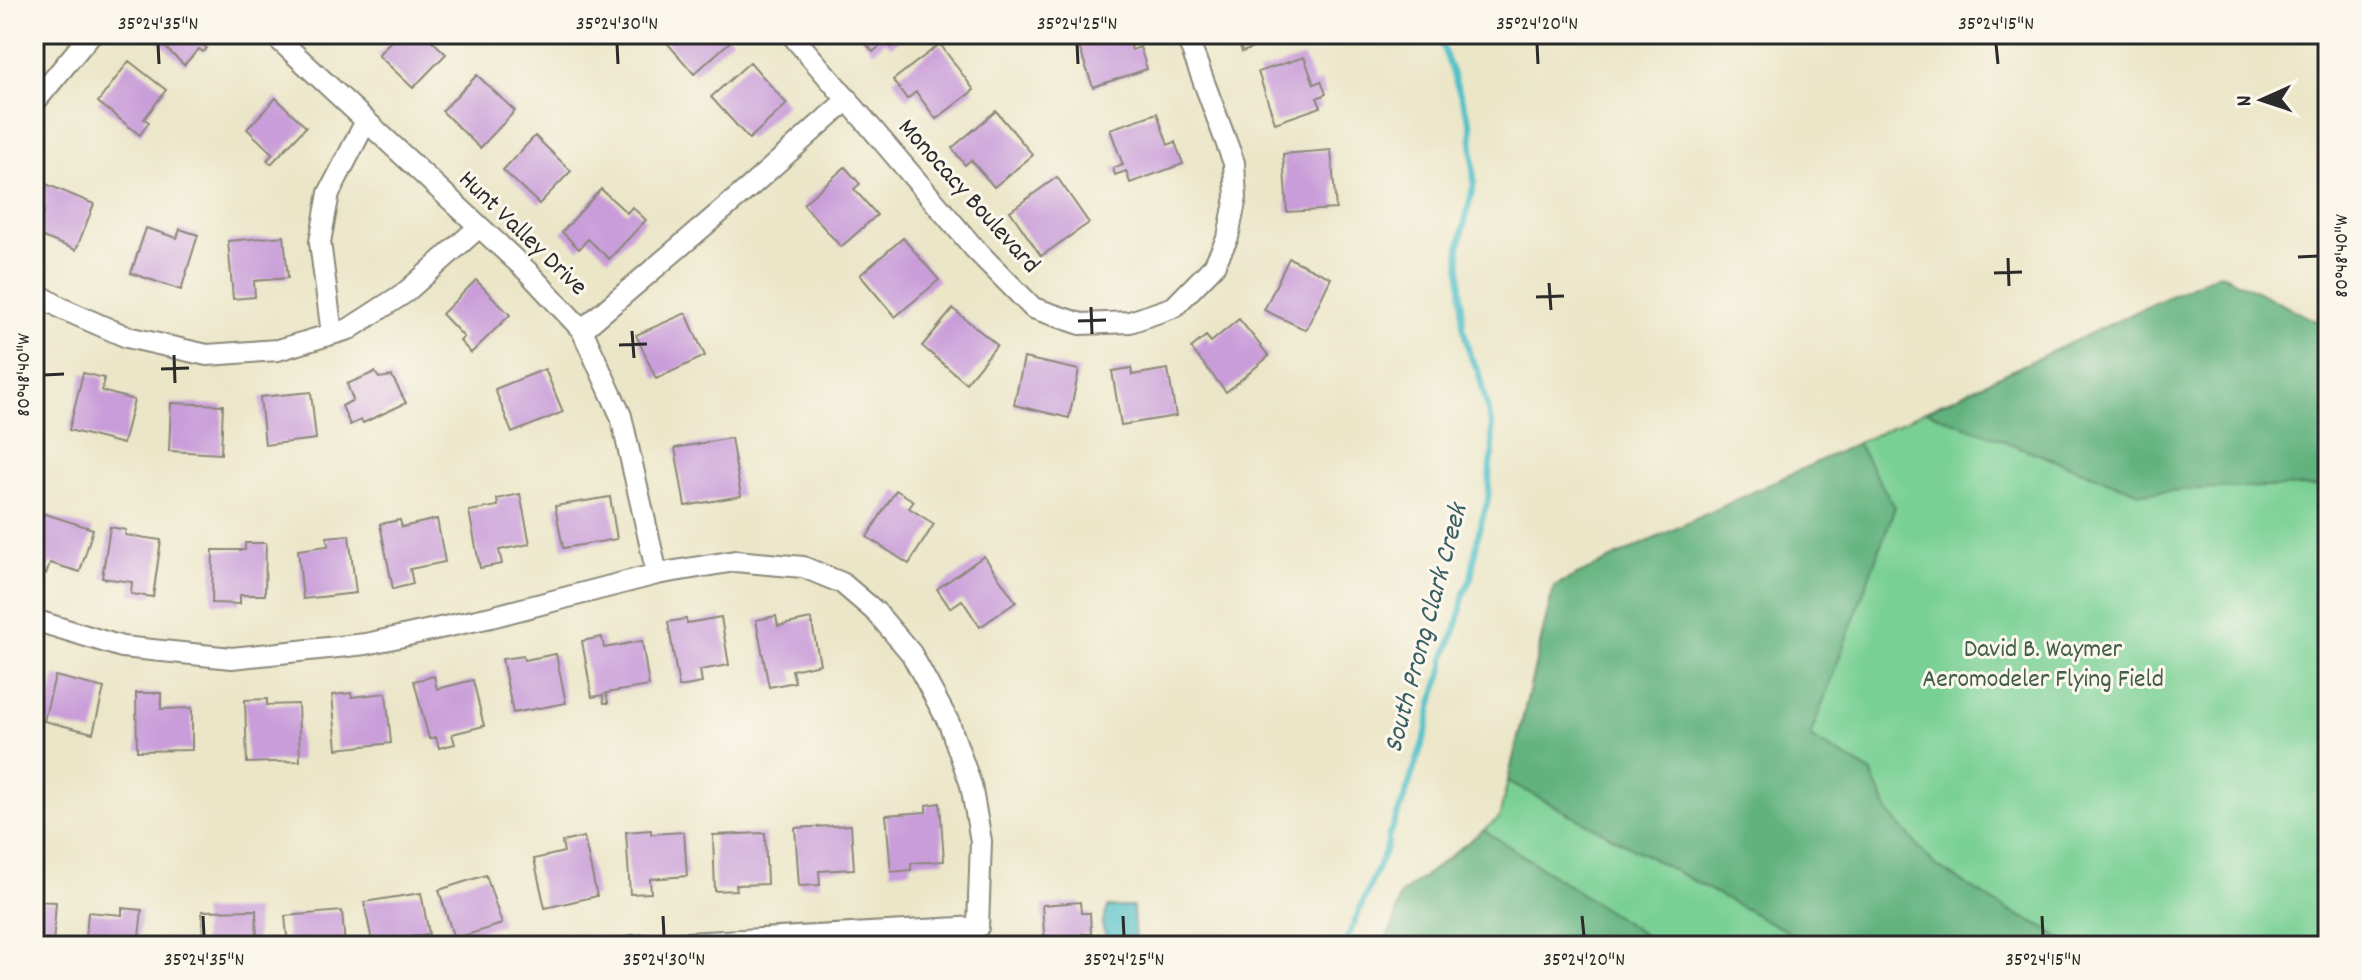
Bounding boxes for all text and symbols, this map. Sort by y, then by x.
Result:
text: 35°24'35"N [118,11,198,39]
text: 35°24'30"N [576,11,658,39]
text: 35°24'25"N [1037,11,1117,39]
text: 35°24'20"N [1496,11,1578,39]
text: 35°24'15"N [1958,11,2034,39]
north arrow [2222,60,2302,140]
text: N [2230,94,2261,107]
street label: Monocacy Boulevard [888,111,1048,283]
street label: Hunt Valley Drive [449,163,595,305]
text: 80°48'40"W [2329,214,2357,298]
text: 80°48'40"W [11,333,39,417]
water label: South Prong Clark Creek [1376,498,1481,758]
park label: David B. Waymer Aeromodeler Flying Field [1922,632,2164,699]
text: 35°24'35"N [164,947,244,975]
text: 35°24'30"N [623,947,705,975]
text: 35°24'25"N [1084,947,1164,975]
text: 35°24'20"N [1543,947,1625,975]
text: 35°24'15"N [2005,947,2081,975]

